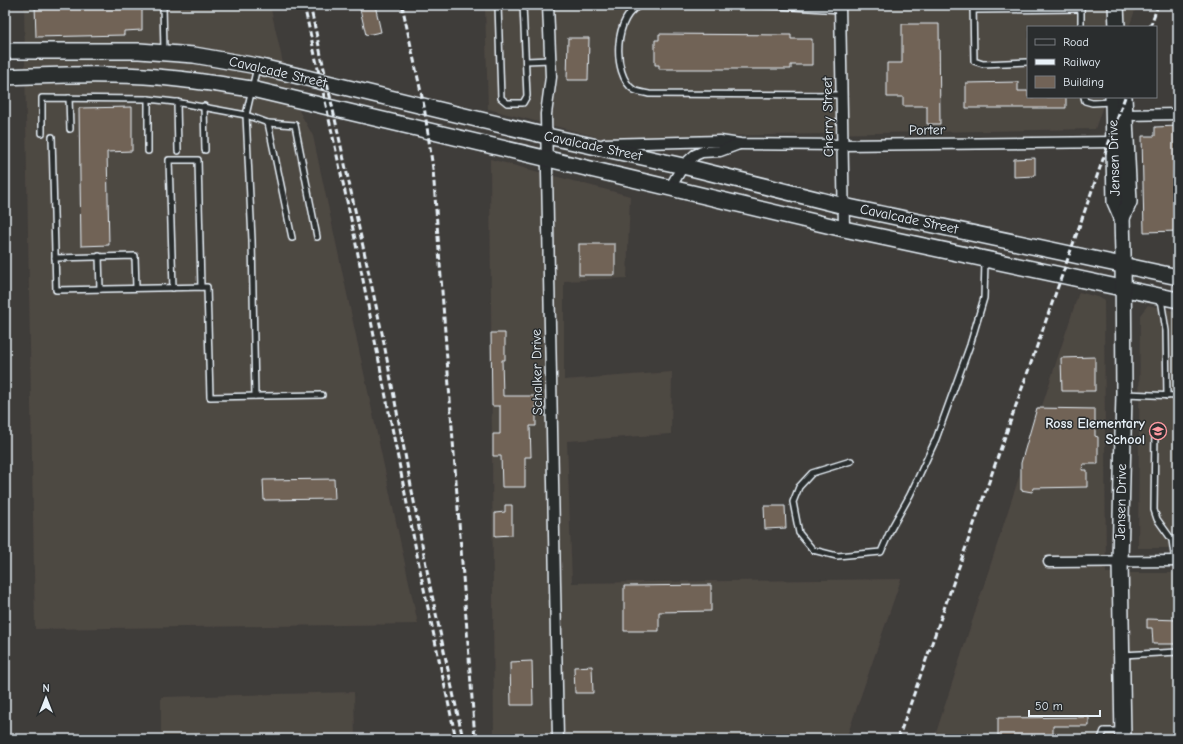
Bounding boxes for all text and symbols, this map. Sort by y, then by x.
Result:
legend [1027,26,1157,98]
text: Road [1063,35,1089,49]
street label: Cavalcade Street [227,52,330,92]
text: Railway [1063,55,1101,69]
text: Building [1063,75,1104,89]
street label: Cherry Street [819,76,837,157]
street label: Jensen Drive [1104,119,1124,197]
street label: Porter [909,121,946,139]
street label: Cavalcade Street [542,127,645,165]
street label: Cavalcade Street [858,200,961,238]
street label: Schalker Drive [528,329,546,415]
place label: Ross Elementary School [1045,415,1146,448]
school or university icon: Ross Elementary School [1148,421,1168,441]
street label: Jensen Drive [1112,464,1130,540]
north arrow [26,678,66,718]
text: N [42,682,50,695]
scale bar [1029,692,1100,718]
text: 50 m [1035,699,1063,713]

